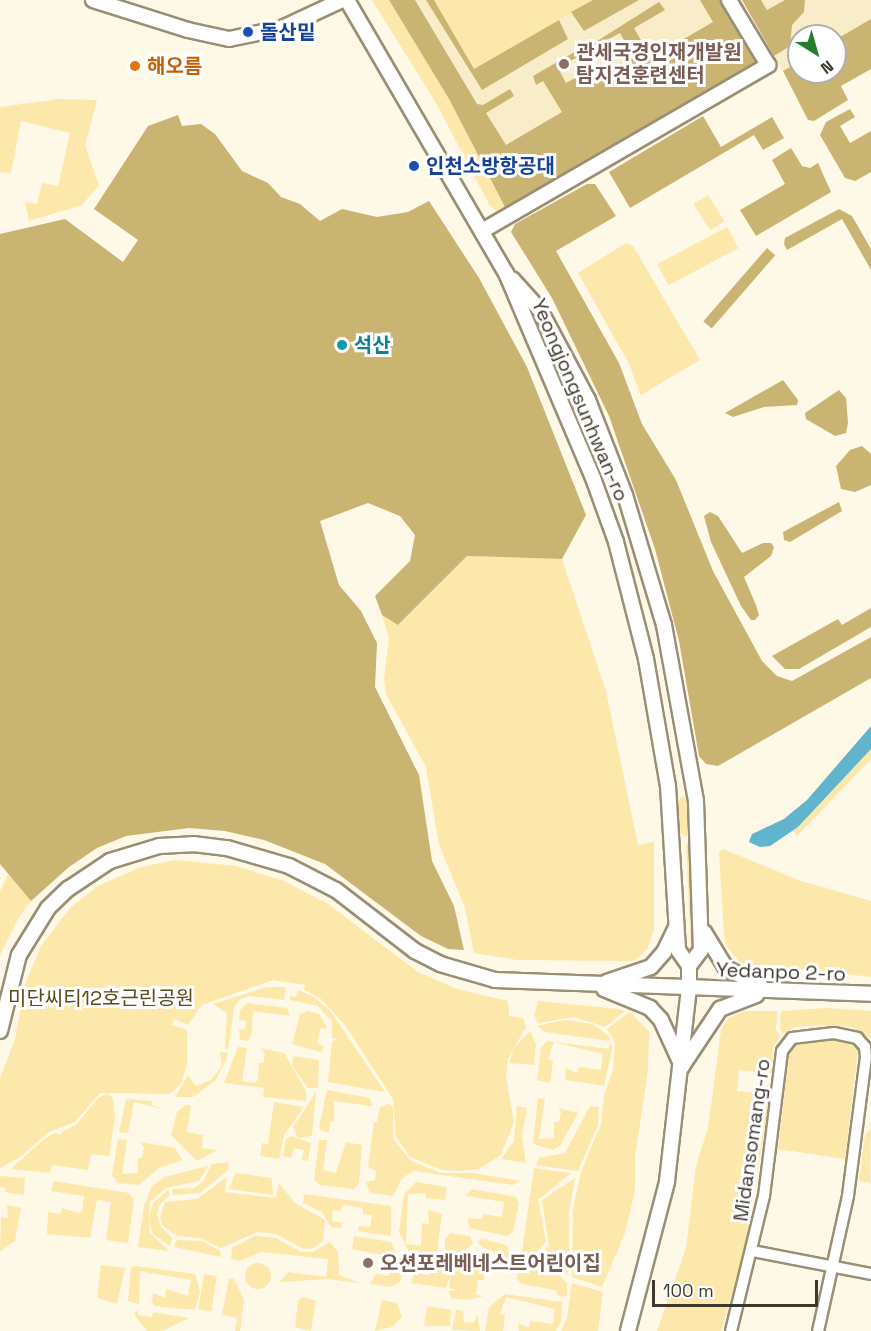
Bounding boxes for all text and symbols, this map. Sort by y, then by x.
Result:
place label: 돌산밑 [260,20,315,44]
north arrow [787,24,847,84]
marker: 돌산밑 [241,25,255,39]
place label: 관세국경인재개발원 탐지견훈련센터 [576,40,742,87]
place label: 해오름 [147,54,202,78]
text: N [816,56,838,79]
marker: 관세국경인재개발원 탐지견훈련센터 [557,57,571,71]
marker: 해오름 [128,59,142,73]
place label: 인천소방항공대 [426,154,555,178]
marker: 인천소방항공대 [407,159,421,173]
street label: Yeongjongsunhwan-ro [526,295,634,505]
place label: 석산 [354,333,391,357]
marker: 석산 [335,338,349,352]
street label: Yedanpo 2-ro [716,958,846,986]
park label: 미단씨티12호근린공원 [8,986,194,1010]
street label: Midansomang-ro [729,1057,775,1223]
place label: 오션포레베네스트어린이집 [380,1251,601,1275]
marker: 오션포레베네스트어린이집 [361,1256,375,1270]
scale bar [655,1268,822,1306]
text: 100 m [663,1279,714,1302]

